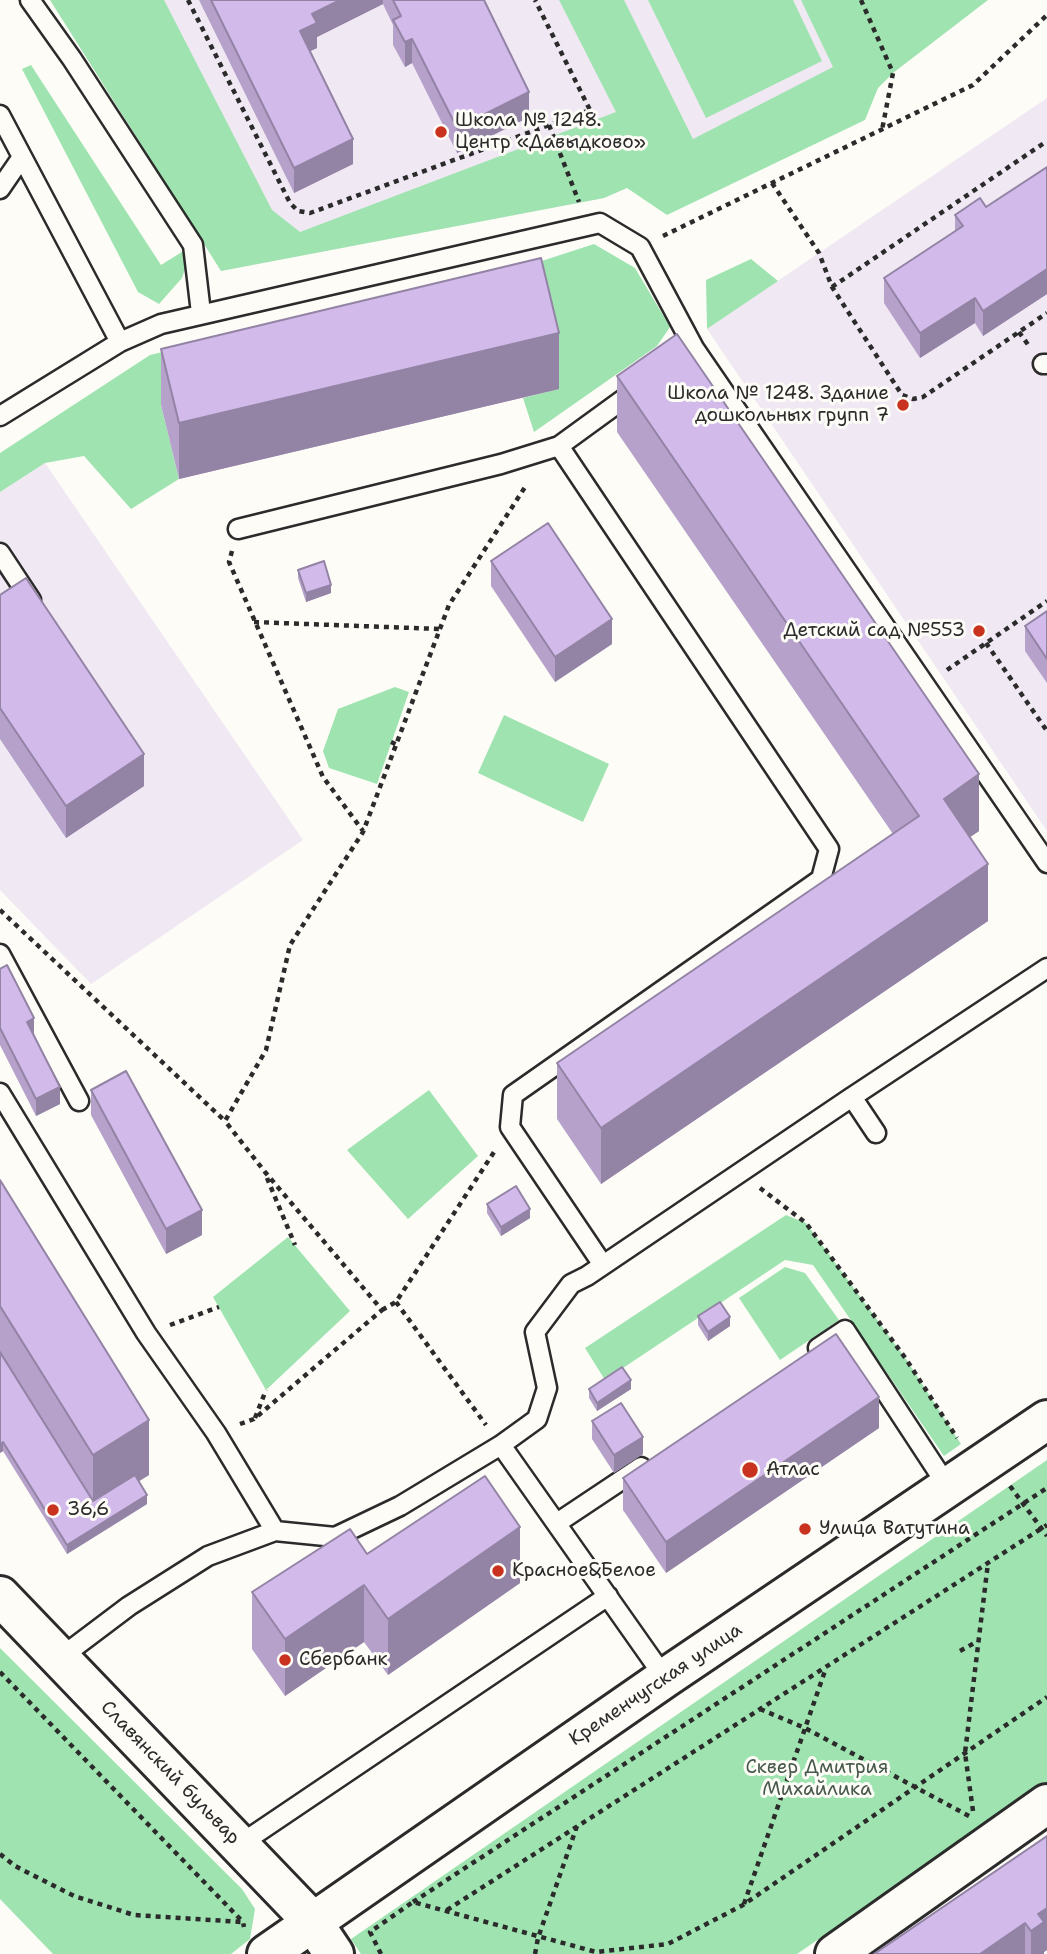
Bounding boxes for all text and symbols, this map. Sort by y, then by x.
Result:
place label: Школа № 1248. Центр «Давыдково» [455,110,646,154]
marker: Школа № 1248. Центр «Давыдково» [433,124,449,140]
place label: Школа № 1248. Здание дошкольных групп 7 [667,383,889,427]
marker: Школа № 1248. Здание дошкольных групп 7 [895,397,911,413]
place label: Детский сад №553 [783,620,965,642]
marker: Детский сад №553 [971,623,987,639]
place label: Атлас [766,1459,820,1481]
marker: Атлас [740,1460,760,1480]
place label: 36,6 [67,1499,109,1521]
marker: 36,6 [45,1502,61,1518]
place label: Улица Ватутина [819,1518,970,1540]
marker: Улица Ватутина [797,1521,813,1537]
place label: Красное&Белое [512,1560,656,1582]
marker: Красное&Белое [490,1563,506,1579]
street label: Кременчугская улица [565,1619,747,1751]
place label: Сбербанк [299,1649,388,1671]
marker: Сбербанк [277,1652,293,1668]
street label: Славянский бульвар [95,1696,245,1850]
park label: Сквер Дмитрия Михайлика [746,1757,888,1801]

